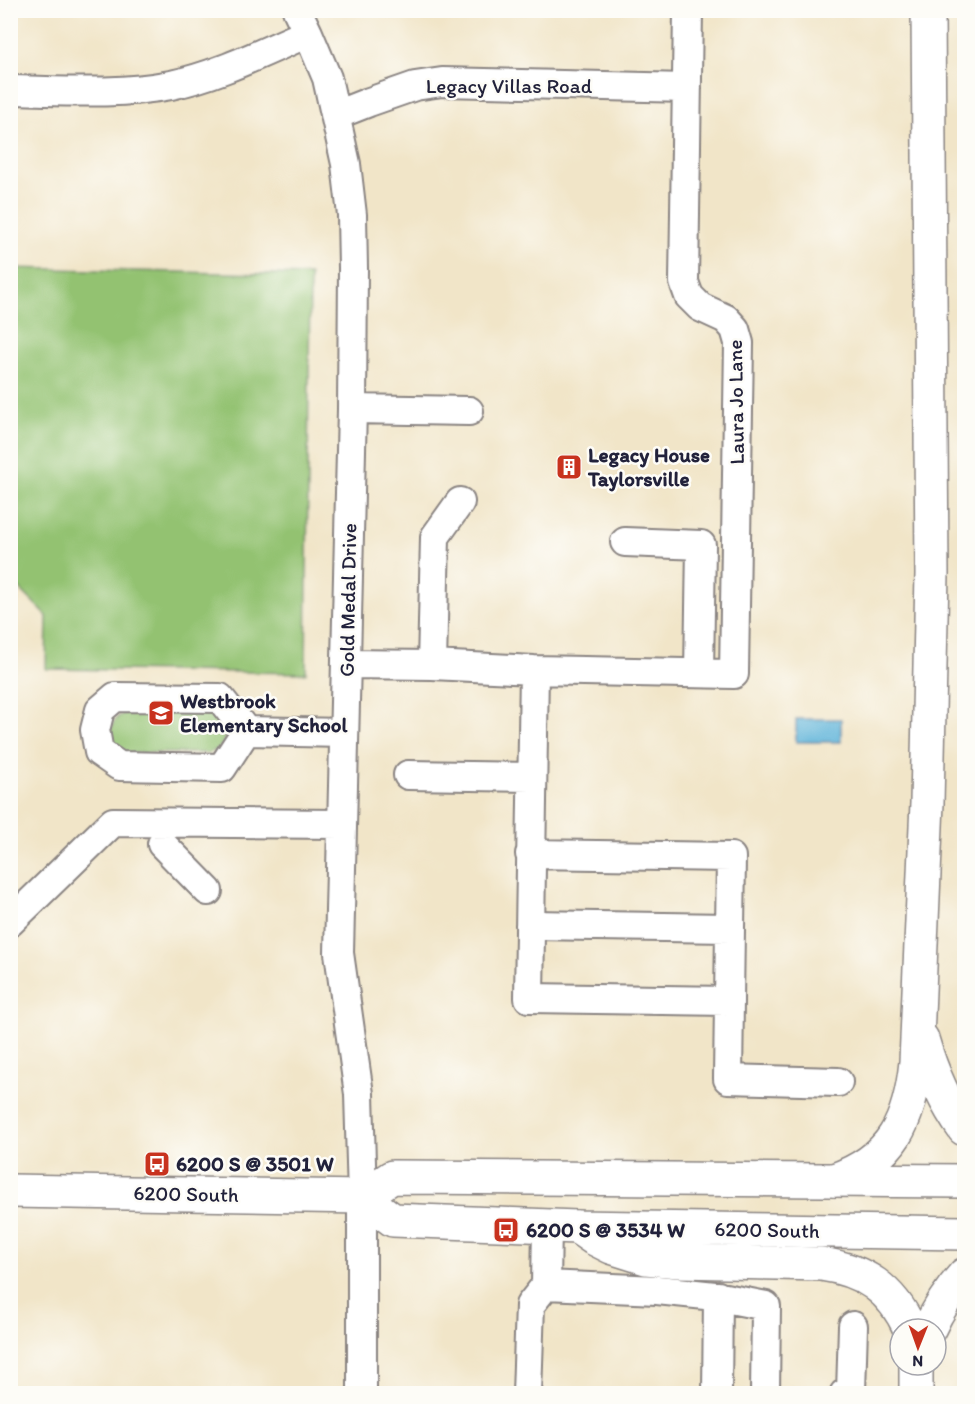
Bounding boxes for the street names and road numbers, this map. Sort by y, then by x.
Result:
street label: Legacy Villas Road [426,73,593,98]
street label: Laura Jo Lane [722,339,749,465]
street label: Gold Medal Drive [334,523,361,677]
street label: 6200 South [133,1180,239,1207]
street label: 6200 South [714,1216,820,1243]

